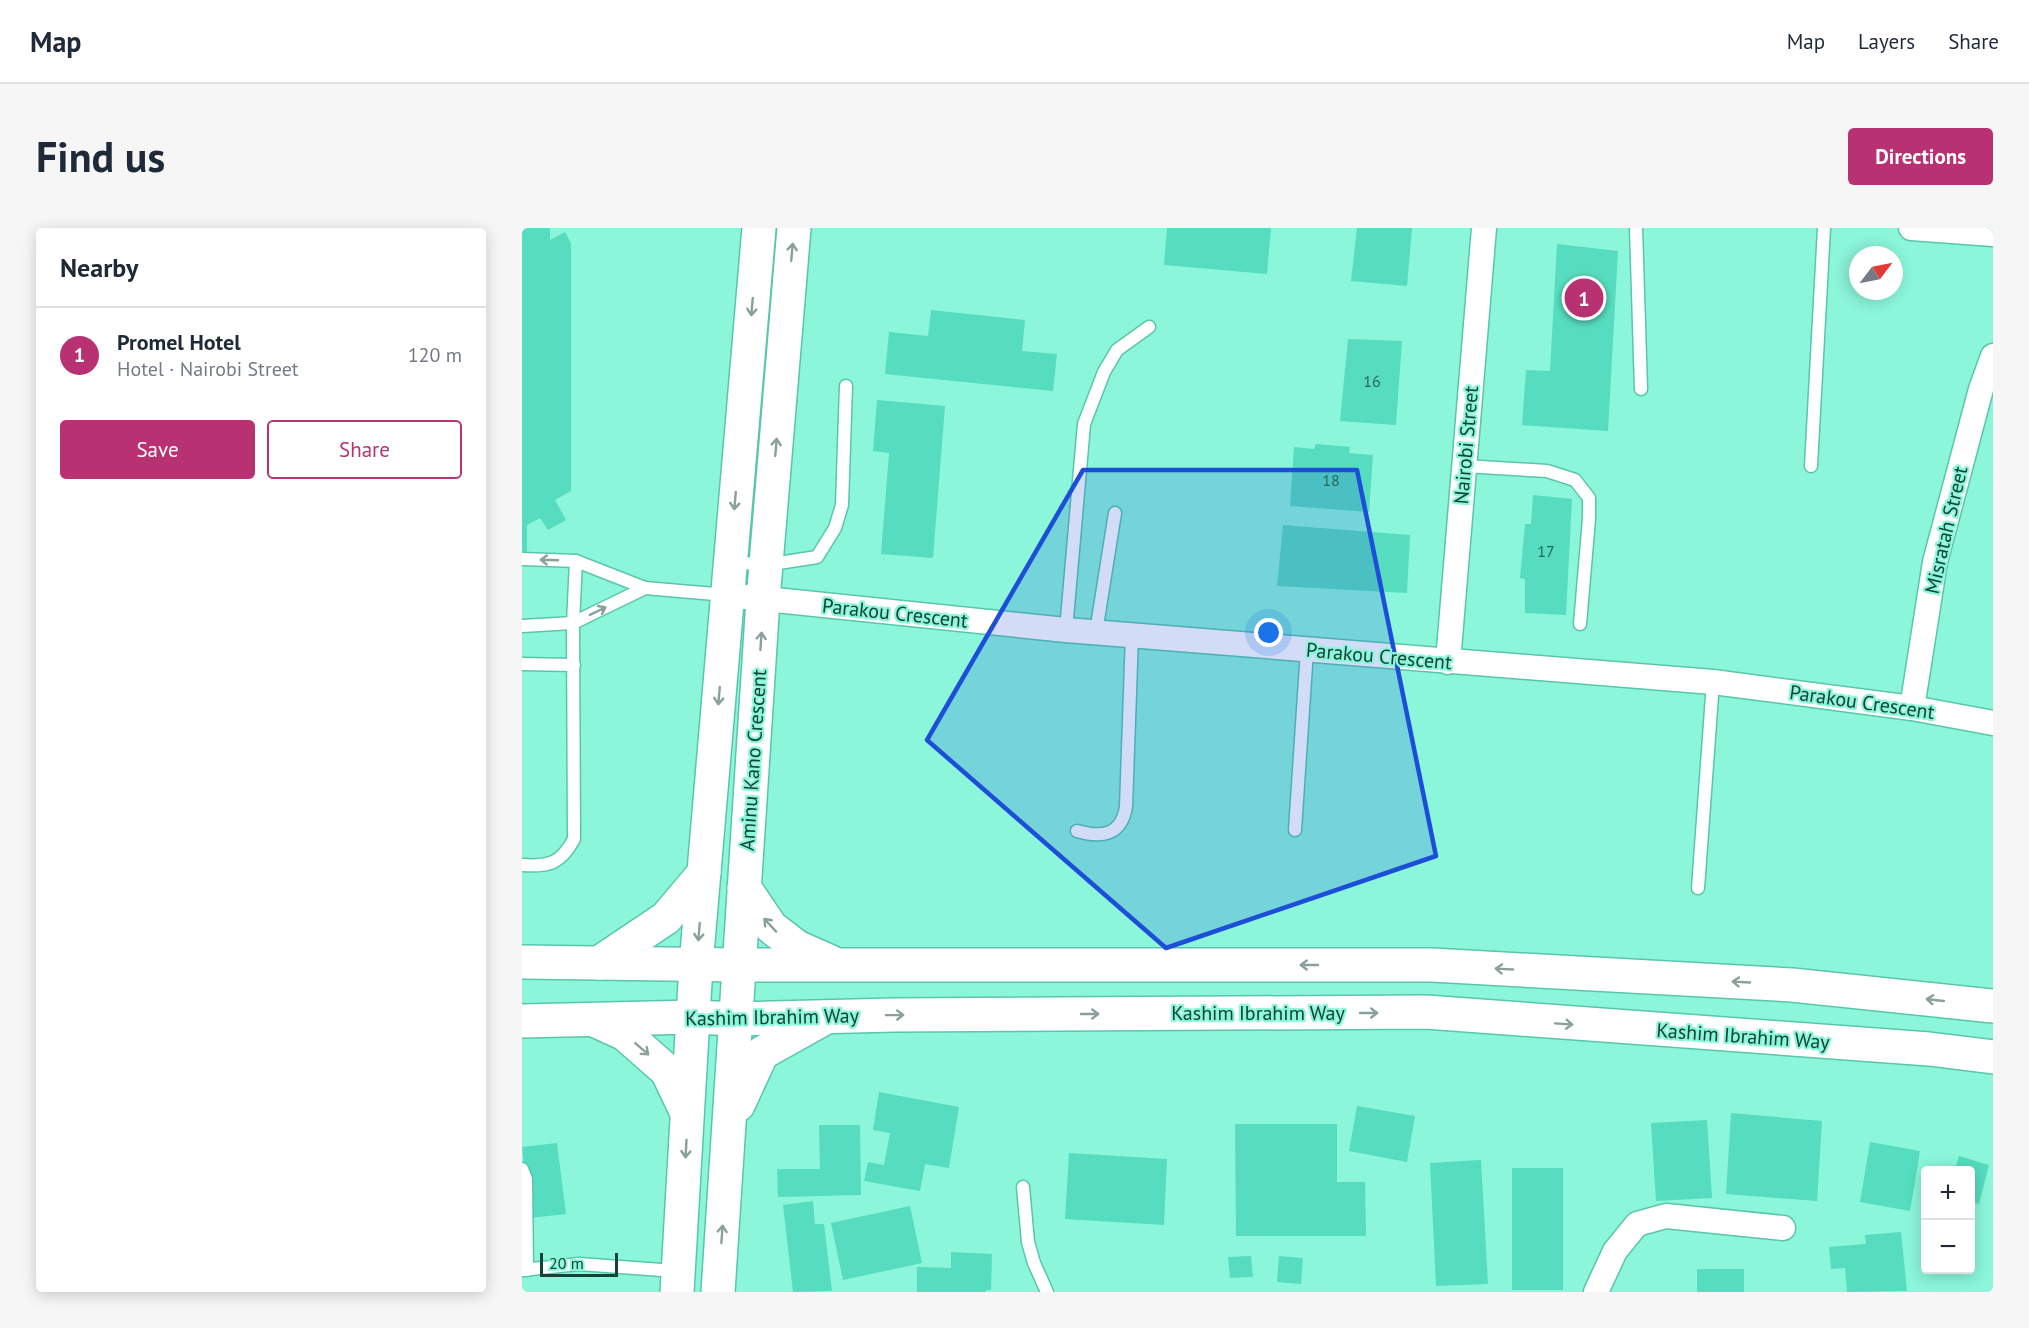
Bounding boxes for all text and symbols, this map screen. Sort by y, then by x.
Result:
text: Map [30,23,81,60]
text: Map [1787,28,1825,55]
text: Layers [1858,28,1915,55]
text: Share [1948,28,1999,55]
button: Directions [1848,128,1993,185]
text: Find us [36,129,165,184]
one-way arrow [787,243,798,263]
north arrow [1849,246,1903,300]
text: Nearby [60,251,138,284]
pin: 1 [1564,276,1604,320]
one-way arrow [746,297,757,317]
text: Promel Hotel [117,328,241,356]
text: 1 [74,342,85,368]
text: 120 m [408,342,462,368]
text: Hotel · Nairobi Street [117,356,299,382]
house number: 16 [1363,371,1381,391]
street label: Nairobi Street [1448,384,1484,505]
button: Save [60,420,255,479]
button: Share [267,420,462,479]
one-way arrow [771,437,782,457]
street label: Misratah Street [1919,463,1973,596]
house number: 18 [1322,470,1340,490]
one-way arrow [729,491,740,511]
house number: 17 [1537,541,1555,561]
one-way arrow [540,554,560,565]
street label: Parakou Crescent [821,592,969,634]
one-way arrow [589,604,607,616]
your location [1254,618,1283,647]
one-way arrow [755,631,766,651]
street label: Parakou Crescent [1305,637,1453,675]
street label: Aminu Kano Crescent [734,668,772,852]
street label: Parakou Crescent [1788,679,1936,725]
one-way arrow [713,685,724,705]
one-way arrow [763,917,777,932]
one-way arrow [693,921,704,941]
one-way arrow [1300,959,1320,971]
one-way arrow [1495,964,1514,975]
one-way arrow [1731,976,1751,987]
one-way arrow [1925,994,1945,1005]
street label: Kashim Ibrahim Way [1171,1000,1346,1026]
street label: Kashim Ibrahim Way [685,1002,860,1032]
one-way arrow [1359,1007,1379,1019]
one-way arrow [1080,1008,1100,1020]
one-way arrow [885,1010,905,1021]
street label: Kashim Ibrahim Way [1655,1017,1831,1055]
one-way arrow [1553,1018,1573,1029]
one-way arrow [634,1042,650,1055]
one-way arrow [680,1138,691,1158]
map controls [1921,1166,1975,1274]
button: + [1921,1166,1975,1220]
button: − [1921,1220,1975,1274]
one-way arrow [717,1224,728,1244]
scale bar [540,1250,618,1278]
text: 20 m [549,1253,584,1273]

